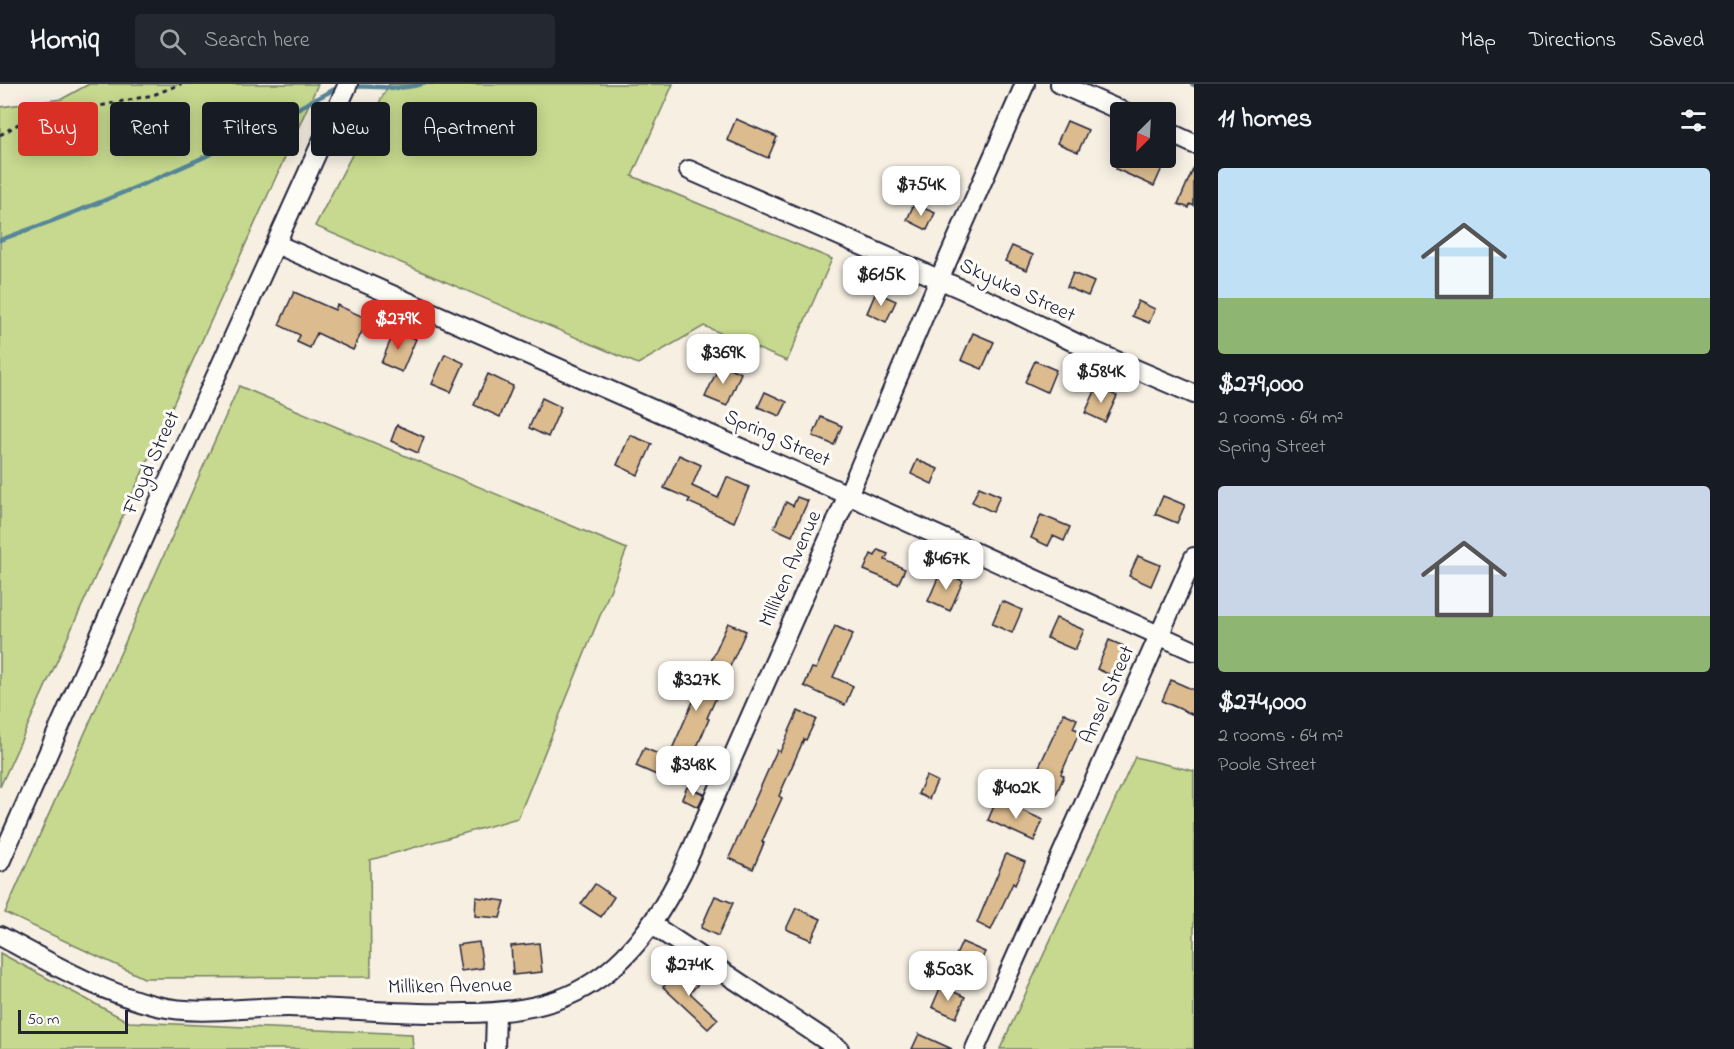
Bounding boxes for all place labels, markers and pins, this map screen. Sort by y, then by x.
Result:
pin: $754K [879,166,963,217]
pin: $615K [839,256,923,307]
pin: $279K [356,300,440,351]
pin: $369K [681,334,765,385]
pin: $584K [1059,353,1143,404]
pin: $467K [904,540,988,591]
pin: $327K [654,661,738,712]
pin: $348K [651,746,735,797]
pin: $402K [974,769,1058,820]
pin: $274K [647,946,731,997]
pin: $503K [906,951,990,1002]

